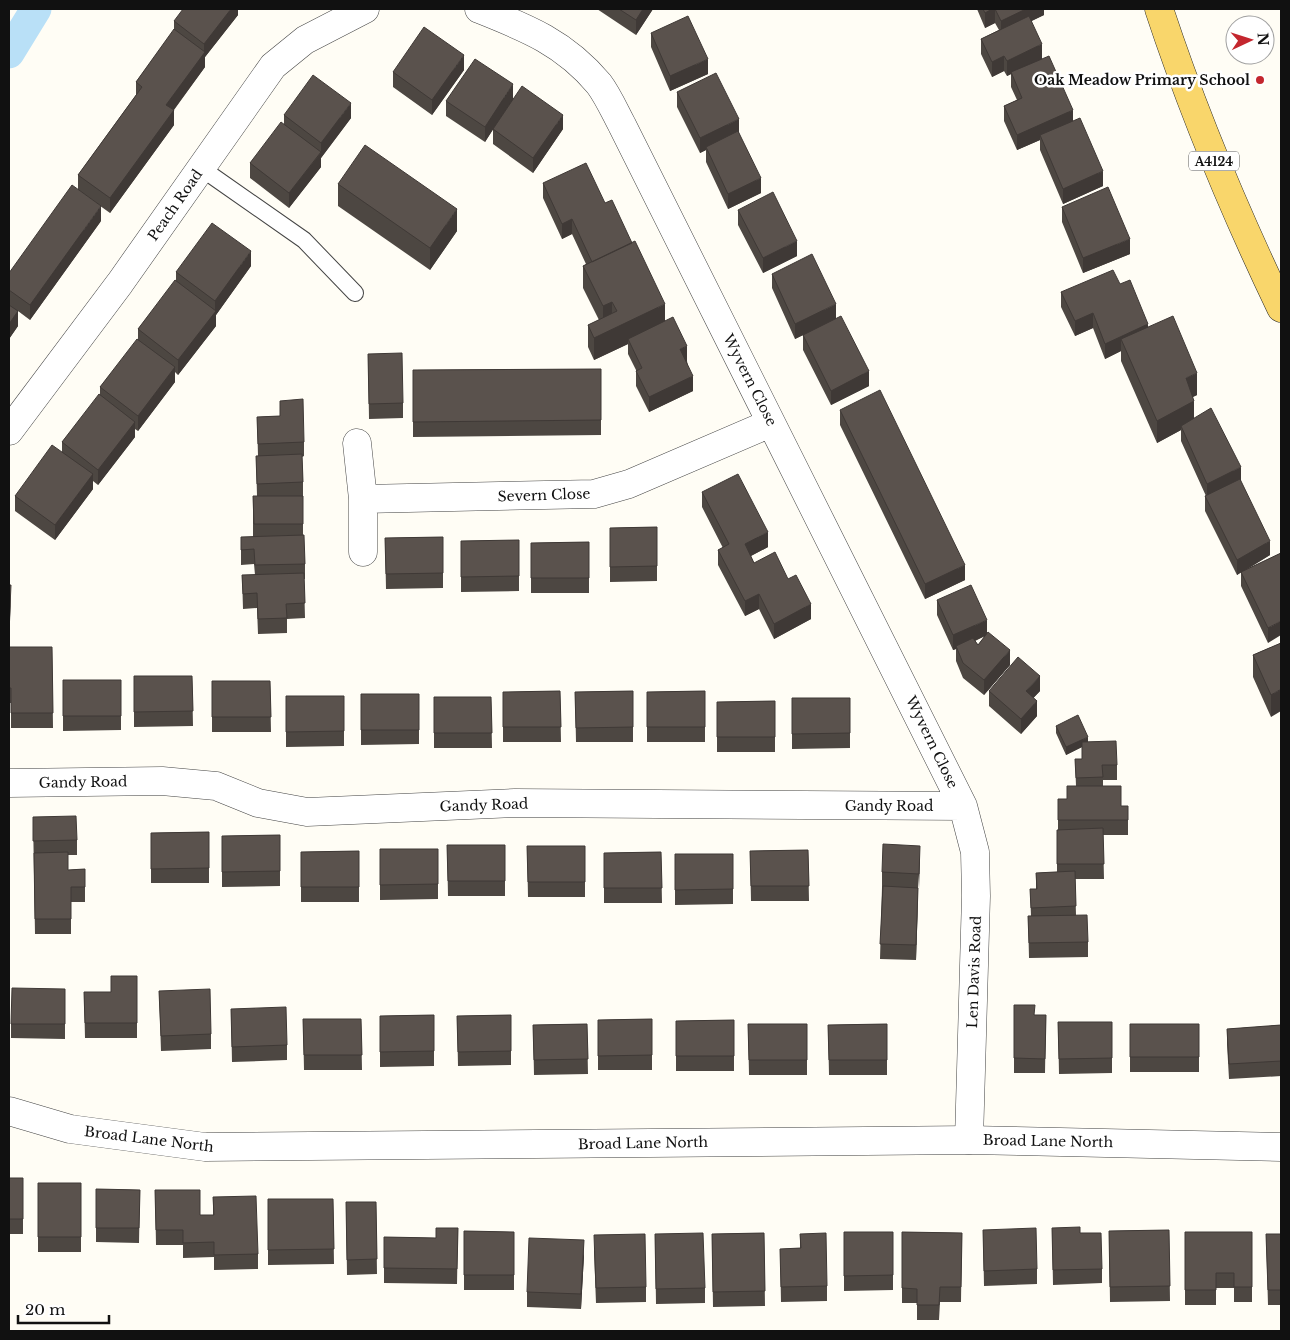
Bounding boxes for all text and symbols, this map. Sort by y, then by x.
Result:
north arrow [1225,15,1275,65]
text: N [1254,32,1272,46]
place label: Oak Meadow Primary School [1034,71,1250,89]
marker: Oak Meadow Primary School [1254,74,1266,86]
road number: A4124 [1189,152,1239,170]
street label: Peach Road [144,165,207,244]
street label: Wyvern Close [719,330,781,429]
street label: Severn Close [497,484,591,506]
street label: Wyvern Close [901,692,962,791]
street label: Gandy Road [38,772,128,792]
street label: Gandy Road [439,794,529,816]
street label: Gandy Road [845,797,934,815]
street label: Len Davis Road [963,915,985,1029]
street label: Broad Lane North [83,1122,215,1156]
street label: Broad Lane North [983,1131,1114,1151]
street label: Broad Lane North [578,1133,709,1153]
scale bar [18,1292,109,1324]
text: 20 m [25,1300,65,1319]

